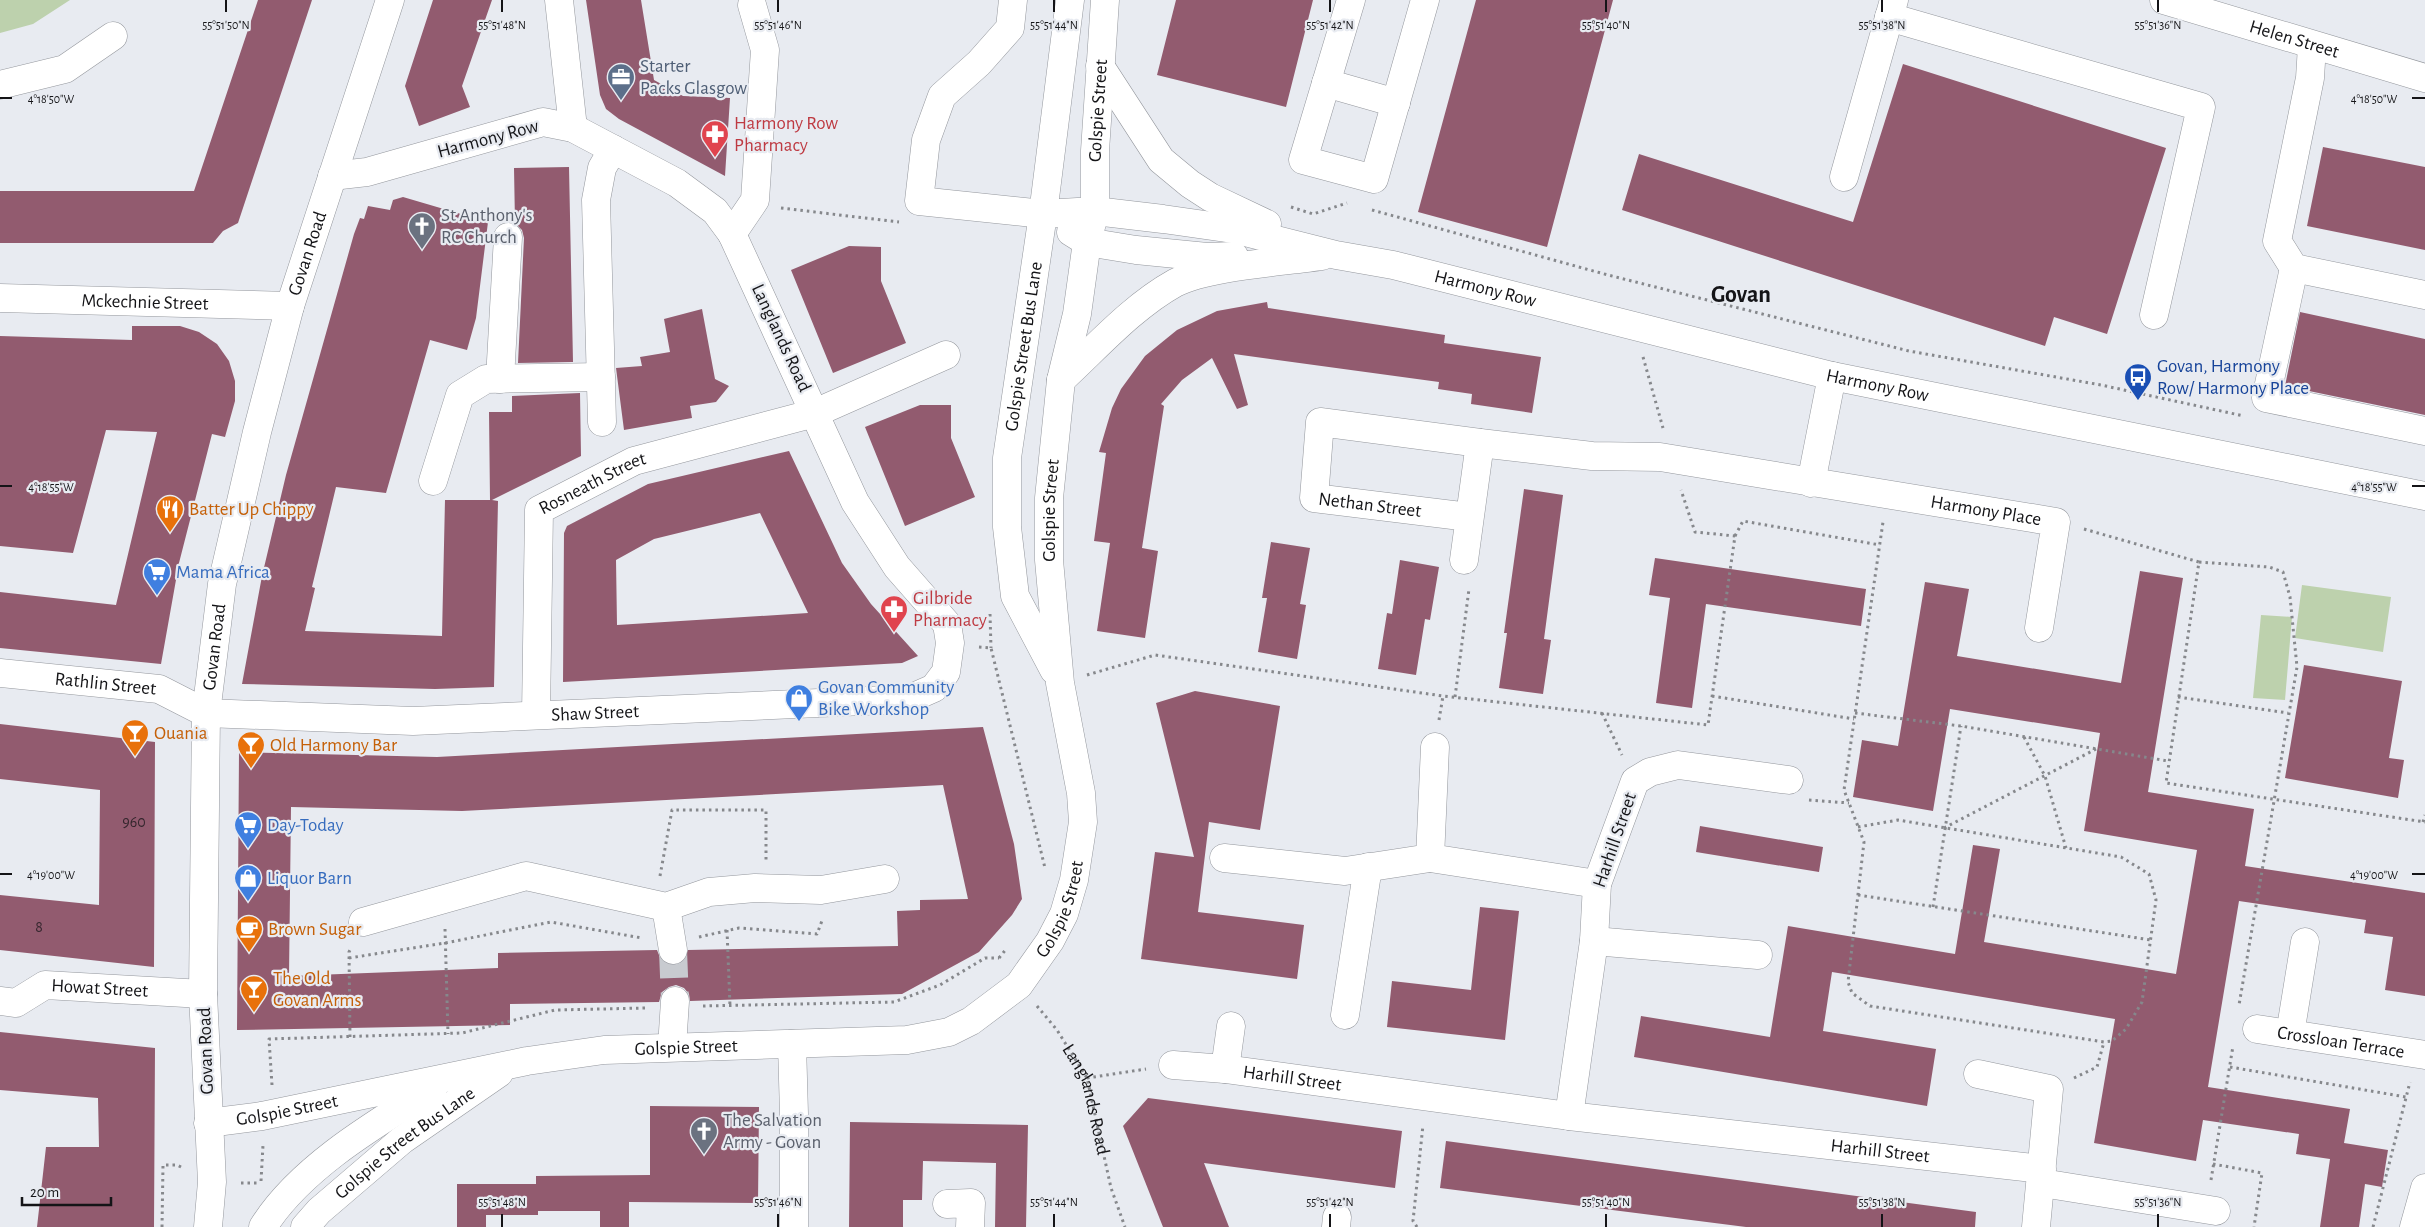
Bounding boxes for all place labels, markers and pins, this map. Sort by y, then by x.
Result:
place label: Starter Packs Glasgow [640,57,747,98]
office icon: Starter Packs Glasgow [606,62,636,101]
place label: Harmony Row Pharmacy [734,114,838,155]
pharmacy icon: Harmony Row Pharmacy [700,119,730,158]
place label: St Anthony's RC Church [441,206,533,247]
church icon: St Anthony's RC Church [407,211,437,250]
place label: Govan, Harmony Row/ Harmony Place [2157,357,2309,398]
bus stop icon: Govan, Harmony Row/ Harmony Place [2123,362,2153,401]
restaurant icon: Batter Up Chippy [155,494,185,533]
place label: Batter Up Chippy [189,500,314,519]
supermarket icon: Mama Africa [142,557,172,596]
place label: Mama Africa [176,563,270,582]
place label: Gilbride Pharmacy [913,589,987,630]
pharmacy icon: Gilbride Pharmacy [879,594,909,633]
place label: Govan Community Bike Workshop [818,678,954,719]
shop icon: Govan Community Bike Workshop [784,683,814,722]
bar icon: Ouania [120,718,150,757]
place label: Ouania [154,724,208,743]
bar icon: Old Harmony Bar [236,730,266,769]
place label: Old Harmony Bar [270,736,397,755]
supermarket icon: Day-Today [233,810,263,849]
place label: Day-Today [267,816,344,835]
shop icon: Liquor Barn [233,863,263,902]
place label: Liquor Barn [267,869,352,888]
cafe icon: Brown Sugar [234,914,264,953]
place label: Brown Sugar [268,920,361,939]
place label: The Old Govan Arms [273,969,362,1010]
bar icon: The Old Govan Arms [239,974,269,1013]
place label: The Salvation Army - Govan [723,1111,822,1152]
church icon: The Salvation Army - Govan [689,1116,719,1155]

